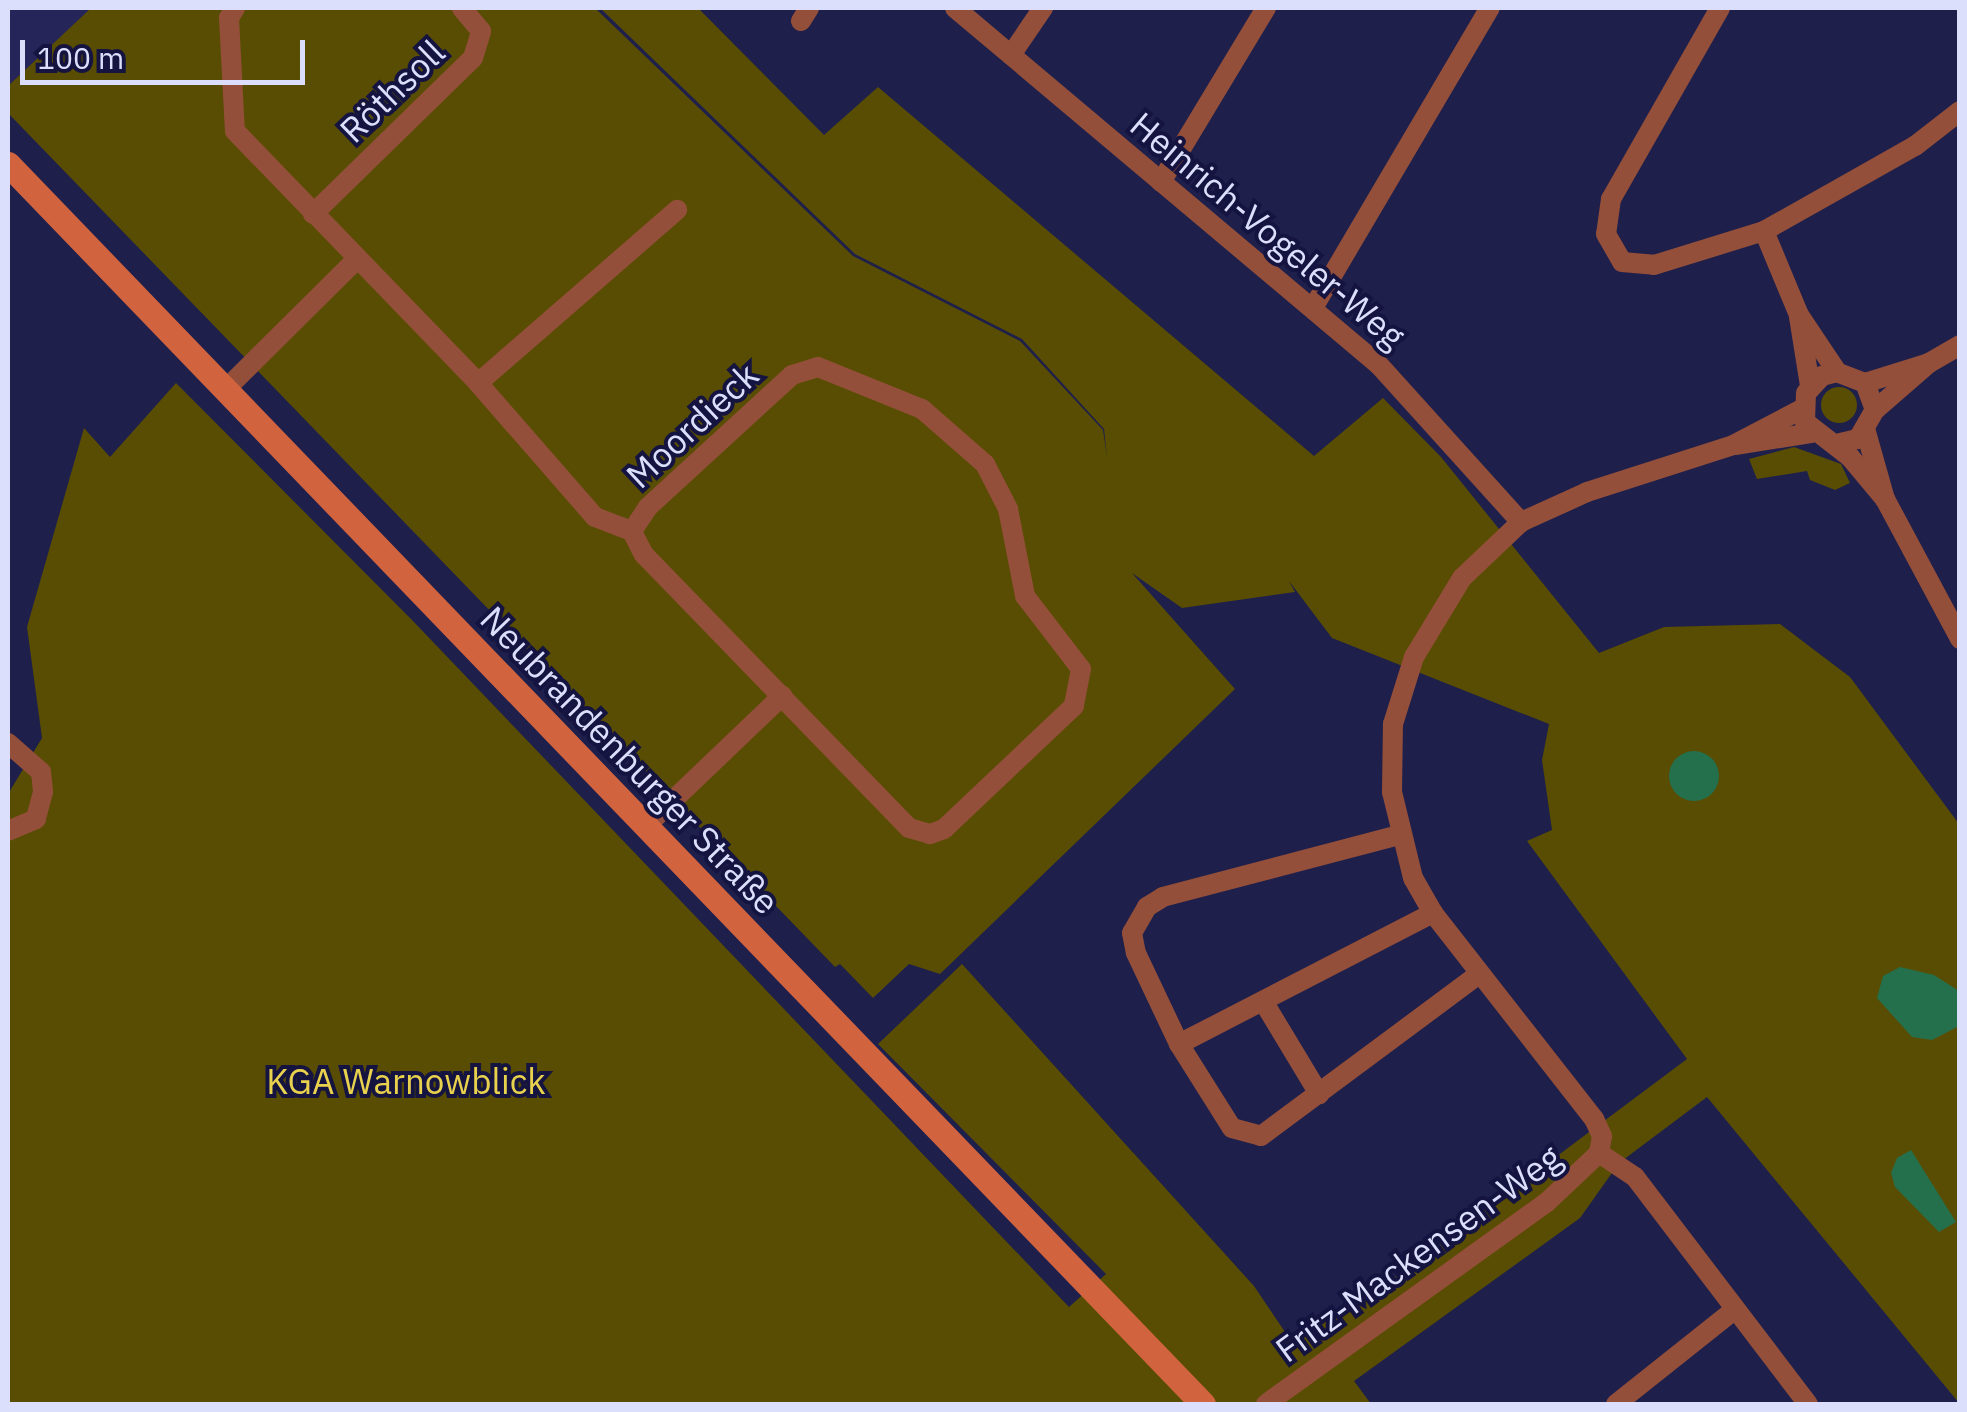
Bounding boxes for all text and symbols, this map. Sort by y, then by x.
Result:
scale bar [25,20,310,82]
street label: Röthsoll [331,31,453,151]
text: 100 m [37,38,124,77]
street label: Heinrich-Vogeler-Weg [1122,103,1414,357]
street label: Moordieck [617,354,767,496]
street label: Neubrandenburger Straße [472,597,788,923]
park label: KGA Warnowblick [266,1060,546,1102]
street label: Fritz-Mackensen-Weg [1267,1135,1569,1371]

